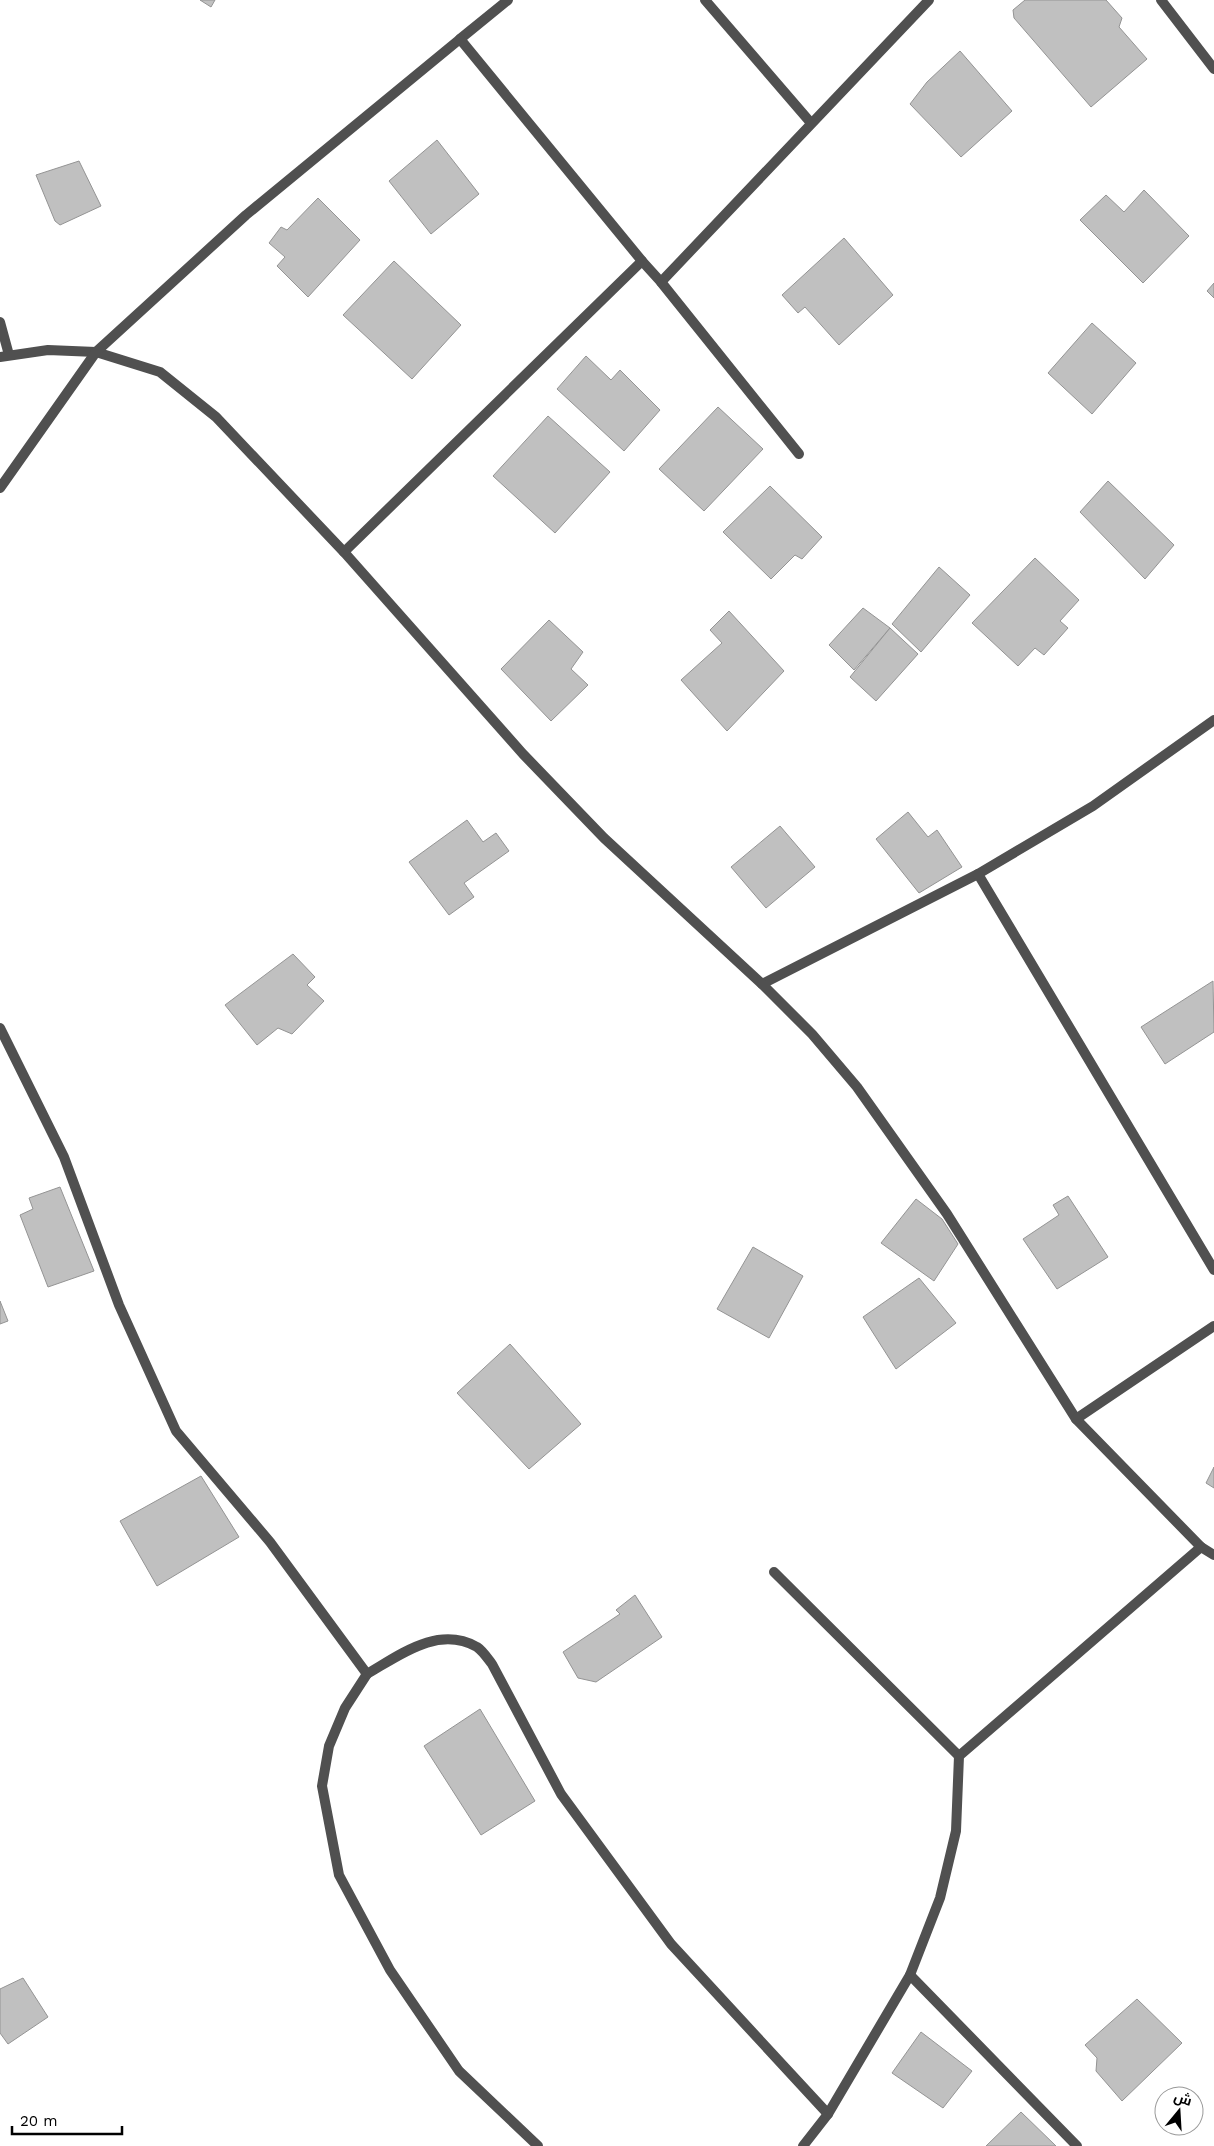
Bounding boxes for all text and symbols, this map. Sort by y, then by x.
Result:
north arrow [1154,2086,1204,2136]
text: ش [1172,2088,1194,2110]
scale bar [12,2104,122,2136]
text: 20 m [20,2112,58,2130]

